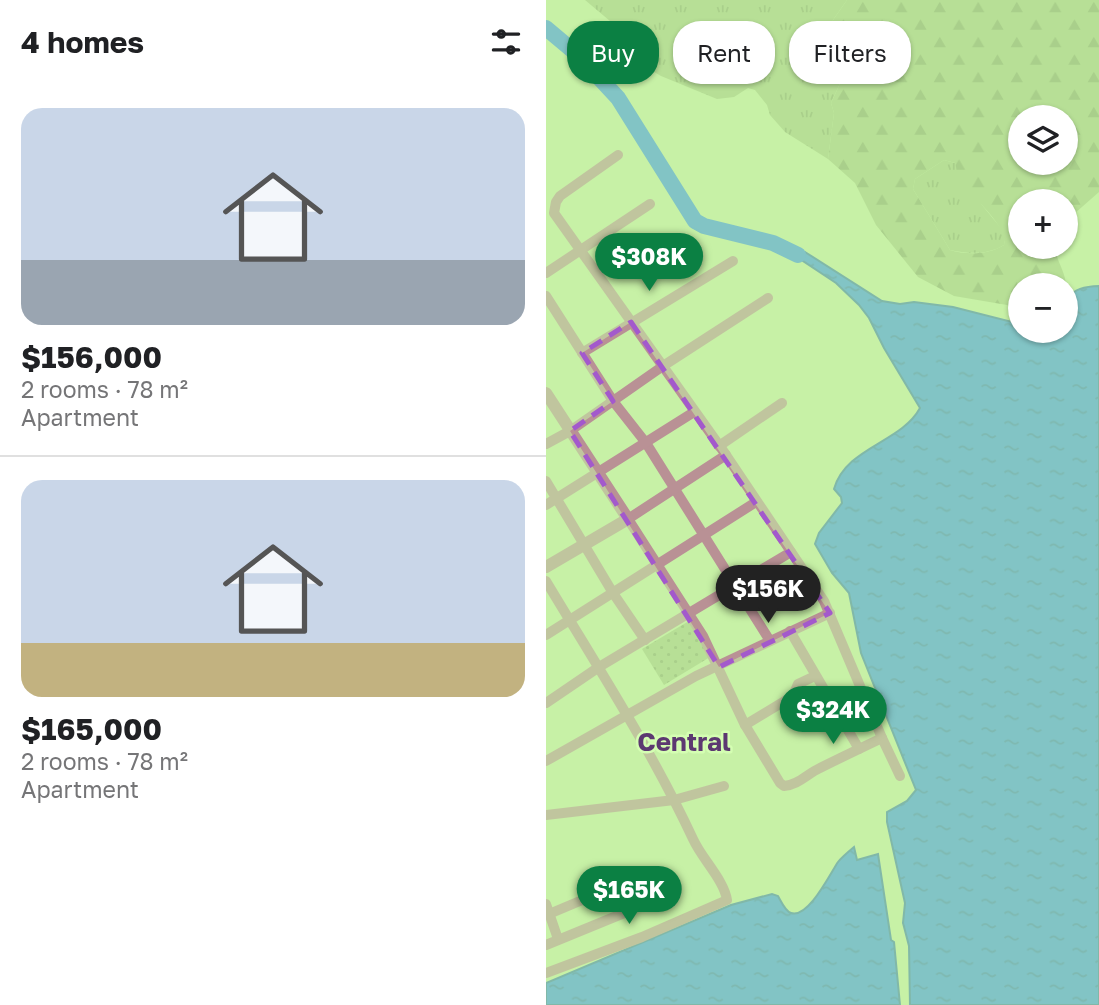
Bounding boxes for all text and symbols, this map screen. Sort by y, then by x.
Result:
chip: Buy [567,21,659,84]
chip: Rent [673,21,775,84]
chip: Filters [789,21,911,84]
icon: filters [487,23,525,61]
text: 4 homes [21,24,144,60]
map controls [1008,105,1078,343]
button: layers [1008,105,1078,175]
icon: home [210,154,336,280]
button: + [1008,189,1078,259]
pin: $308K [600,233,698,293]
text: $308K [611,242,687,270]
button: − [1008,273,1078,343]
text: $156,000 [21,339,162,375]
text: 2 rooms · 78 m² [21,375,188,403]
text: Apartment [21,403,139,431]
icon: home [210,526,336,652]
pin: $156K [719,566,817,625]
text: $156K [732,574,804,602]
pin: $324K [784,686,882,746]
text: $324K [796,695,870,723]
text: $165,000 [21,711,162,747]
district label: Central [637,726,731,757]
text: 2 rooms · 78 m² [21,747,188,775]
text: Apartment [21,775,139,803]
pin: $165K [580,866,678,926]
text: $165K [593,875,665,903]

